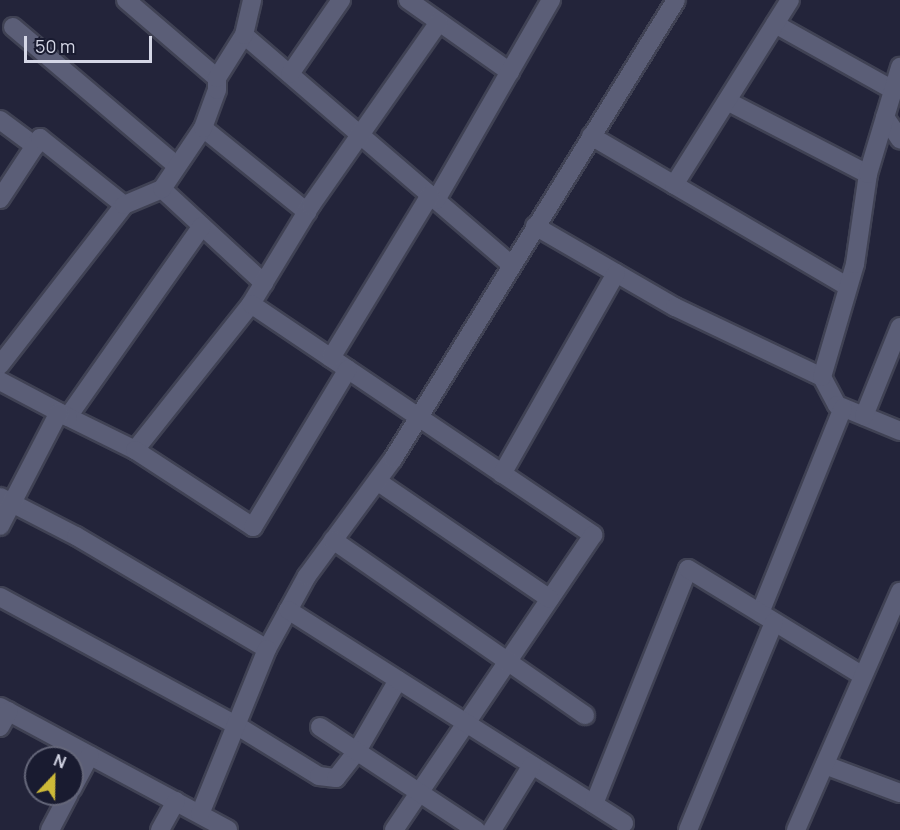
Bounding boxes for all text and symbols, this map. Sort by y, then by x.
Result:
scale bar [27,24,154,62]
text: 50 m [35,34,75,58]
north arrow [24,746,84,806]
text: N [51,749,69,774]

